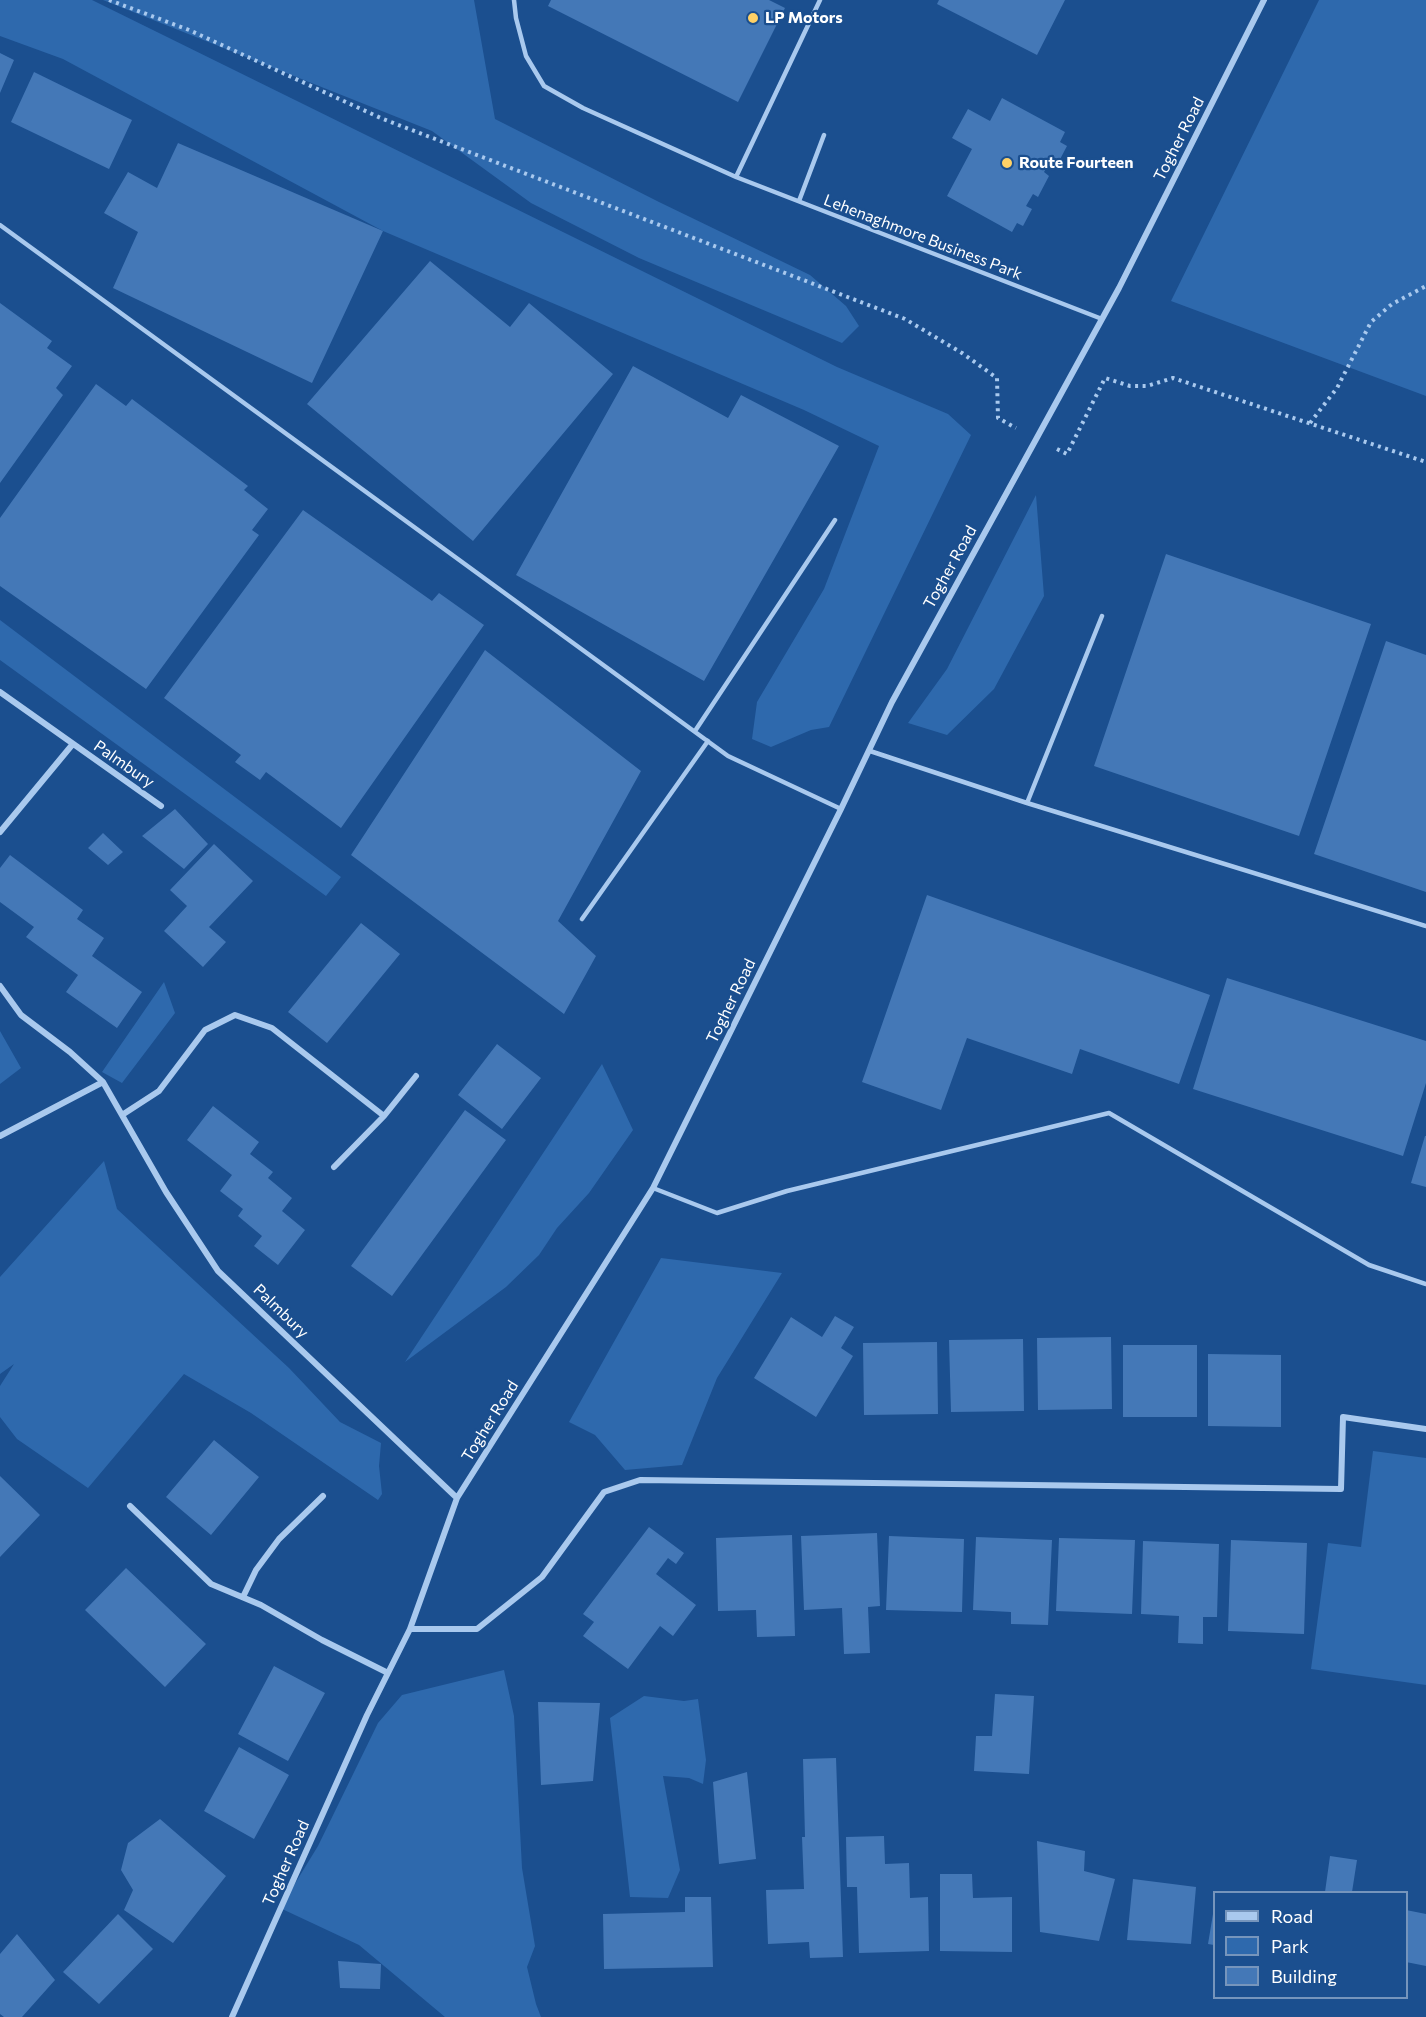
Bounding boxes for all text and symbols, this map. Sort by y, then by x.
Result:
place label: LP Motors [765,8,843,28]
marker: LP Motors [746,11,760,25]
street label: Togher Road [1150,94,1208,184]
place label: Route Fourteen [1019,153,1133,173]
marker: Route Fourteen [1000,156,1014,170]
street label: Lehenaghmore Business Park [821,190,1025,284]
street label: Togher Road [919,522,981,612]
street label: Palmbury [90,736,158,792]
street label: Togher Road [702,956,760,1046]
street label: Palmbury [249,1280,313,1342]
street label: Togher Road [458,1377,522,1465]
street label: Togher Road [259,1817,313,1909]
legend [1213,1891,1408,1999]
text: Road [1271,1905,1313,1927]
text: Park [1271,1935,1309,1957]
text: Building [1271,1965,1337,1987]

